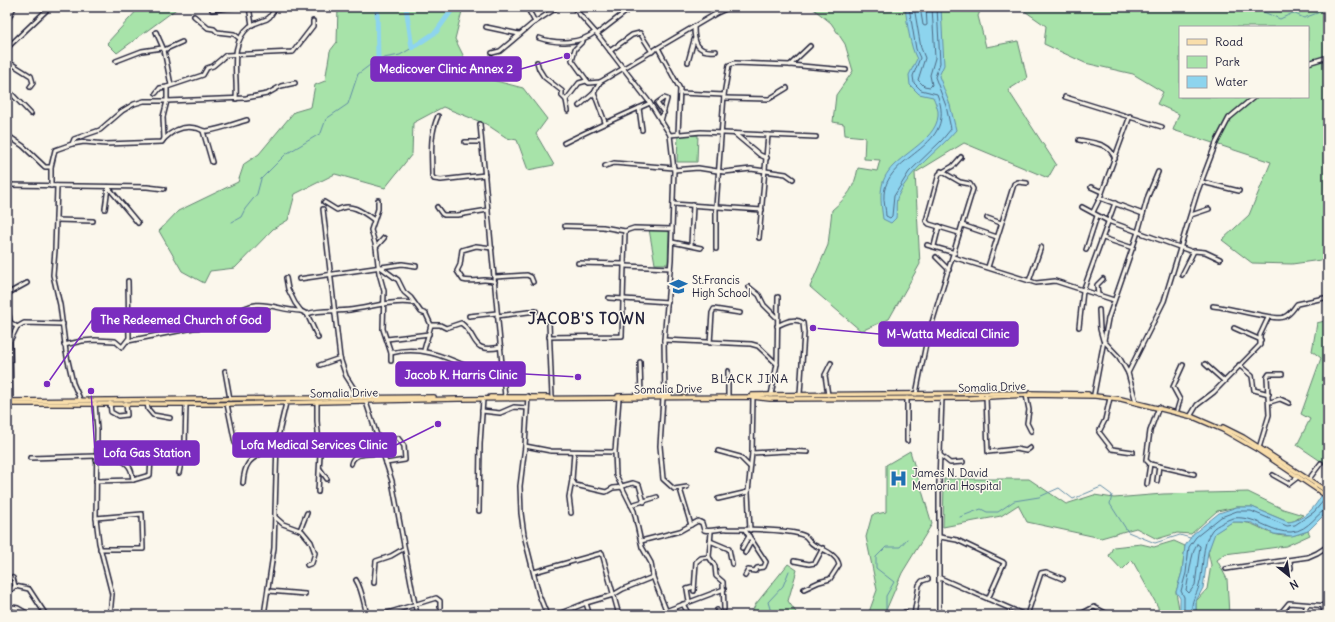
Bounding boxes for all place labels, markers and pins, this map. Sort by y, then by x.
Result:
callout: Medicover Clinic Annex 2 [371,57,521,81]
place label: St.Francis High School [692,273,750,300]
school or university icon: St.Francis High School [669,276,689,296]
callout: The Redeemed Church of God [92,308,270,332]
callout: M-Watta Medical Clinic [879,322,1018,346]
callout: Jacob K. Harris Clinic [396,362,525,386]
callout: Lofa Medical Services Clinic [233,433,396,457]
callout: Lofa Gas Station [95,441,199,465]
place label: James N. David Memorial Hospital [912,466,1001,493]
hospital icon: James N. David Memorial Hospital [889,469,909,489]

